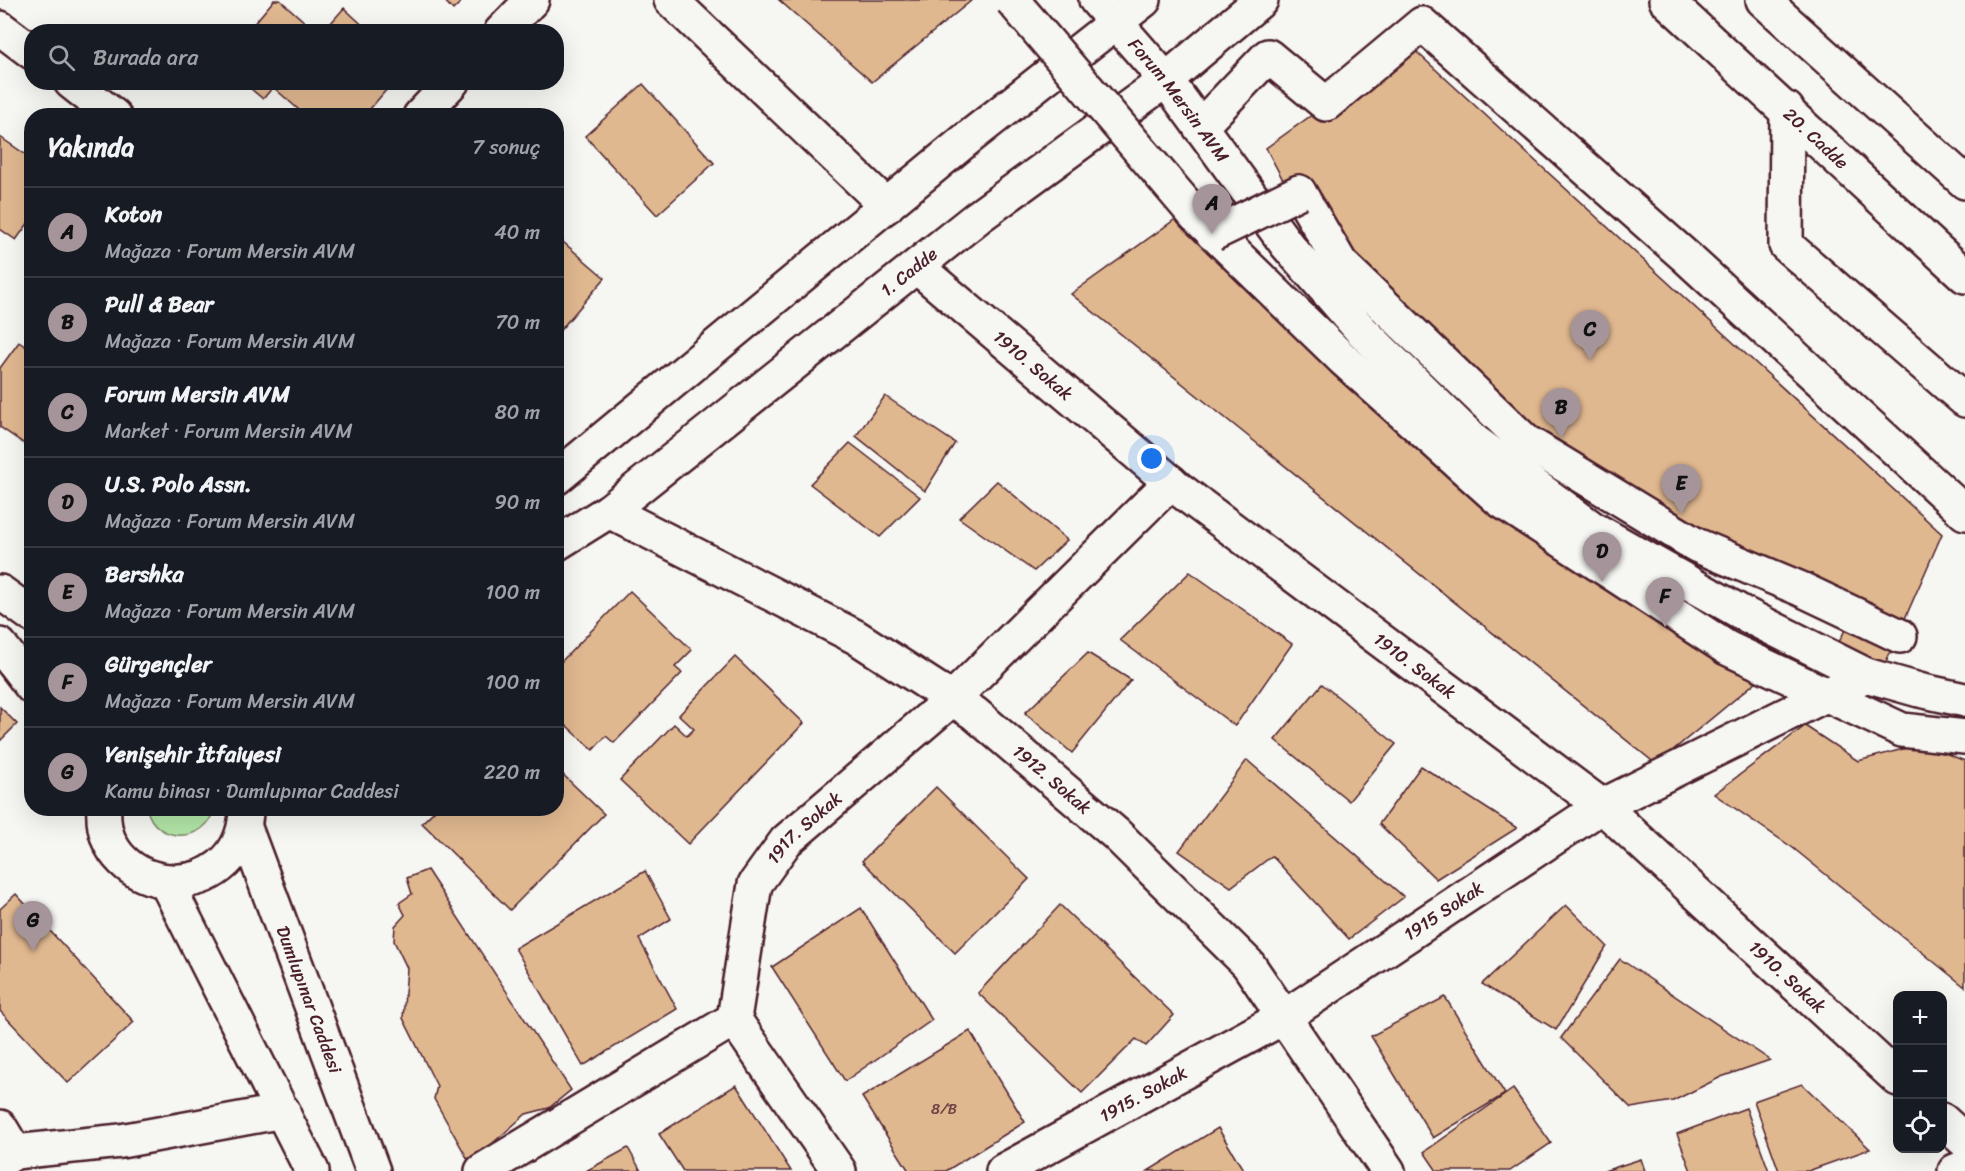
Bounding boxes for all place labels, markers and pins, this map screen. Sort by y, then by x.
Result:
pin: A [1192,184,1232,234]
pin: C [1570,310,1610,360]
pin: B [1542,388,1580,438]
pin: E [1662,464,1700,514]
pin: D [1582,532,1622,582]
pin: F [1646,578,1684,627]
pin: G [14,902,52,951]

